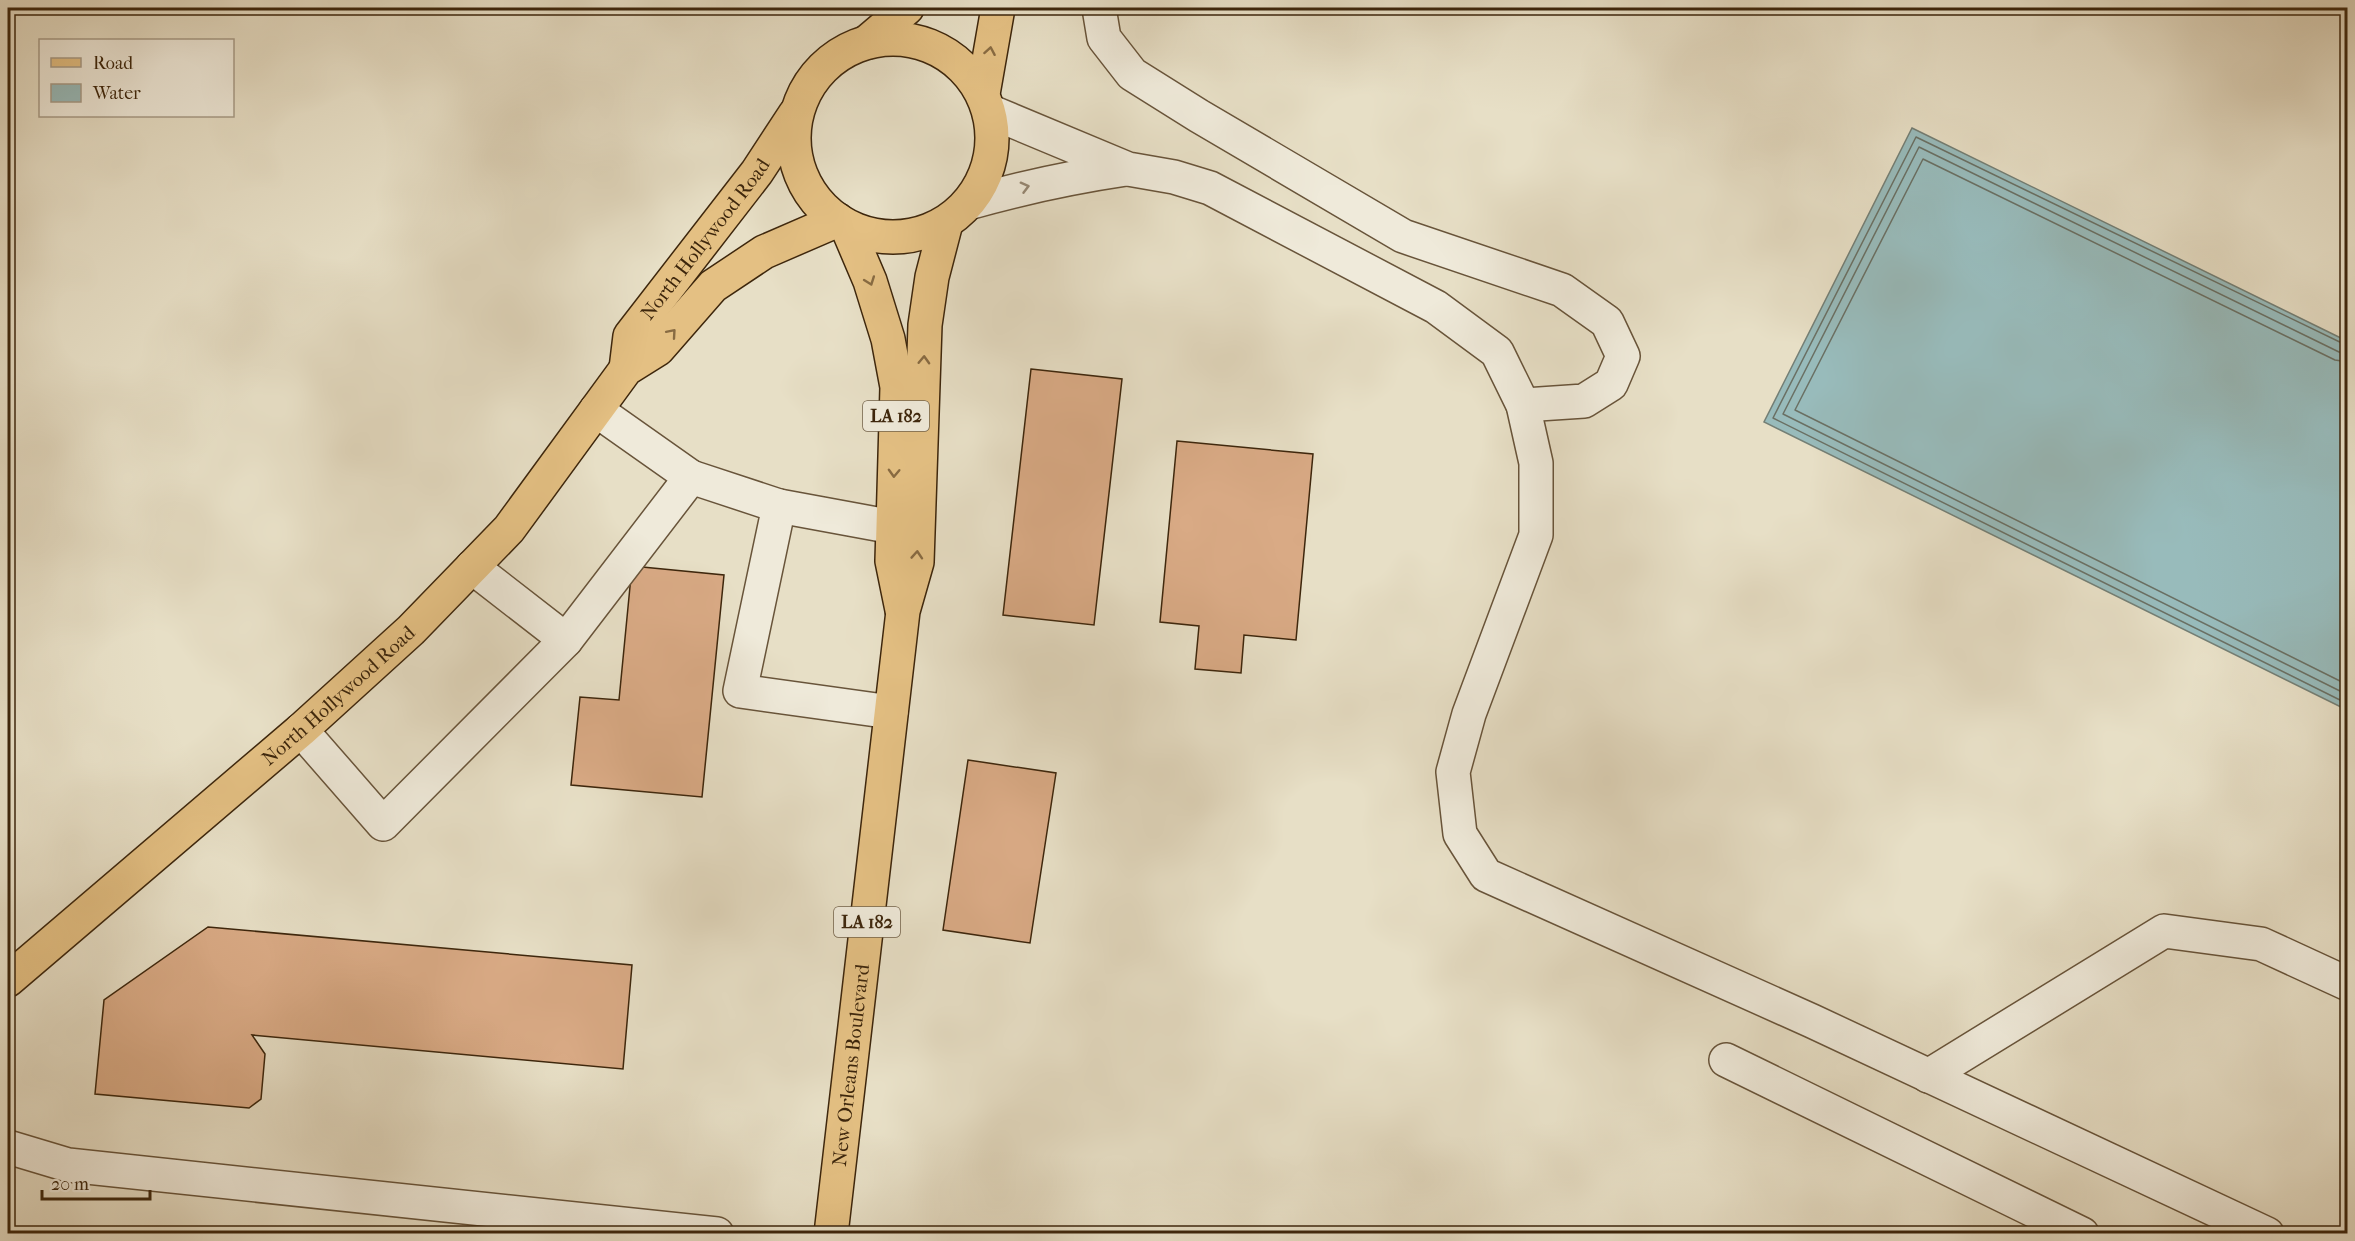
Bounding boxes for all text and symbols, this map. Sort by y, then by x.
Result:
legend [39,39,234,117]
one-way arrow [984,46,996,55]
text: Road [93,53,133,74]
text: Water [92,83,141,104]
street label: North Hollywood Road [636,153,775,324]
one-way arrow [1020,182,1030,195]
one-way arrow [862,275,875,286]
one-way arrow [665,329,676,340]
one-way arrow [917,356,930,365]
road number: LA 182 [863,401,929,431]
one-way arrow [888,468,901,477]
one-way arrow [910,550,923,560]
street label: North Hollywood Road [257,620,421,770]
road number: LA 182 [834,907,900,937]
street label: New Orleans Boulevard [828,962,874,1168]
scale bar [42,1163,150,1201]
text: 20 m [51,1174,89,1195]

